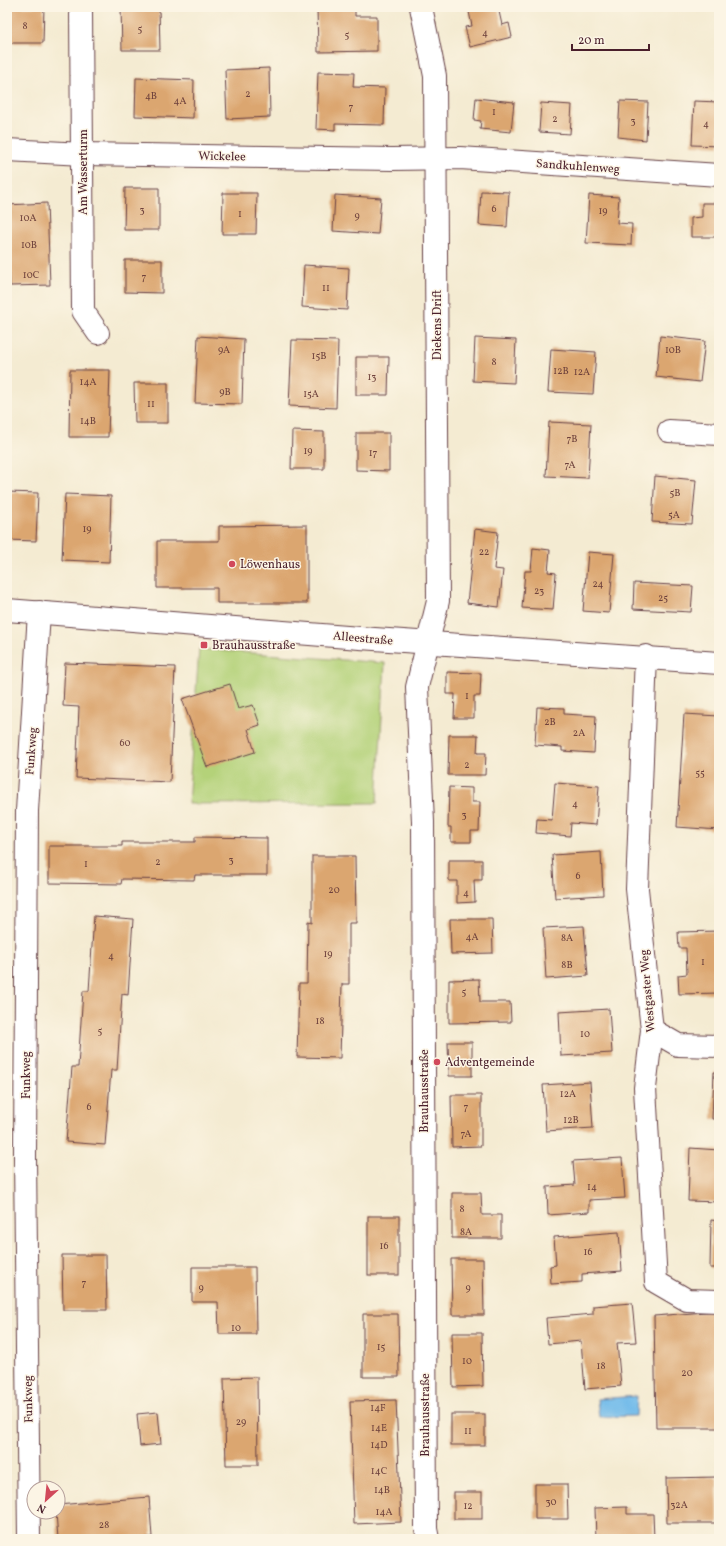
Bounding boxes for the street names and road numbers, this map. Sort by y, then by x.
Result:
street label: Am Wasserturm [76,129,92,215]
street label: Wickelee [198,149,246,165]
street label: Sandkuhlenweg [535,156,620,178]
street label: Diekens Drift [430,290,446,360]
street label: Alleestraße [332,628,394,650]
street label: Funkweg [22,727,42,775]
street label: Westgaster Weg [636,949,660,1033]
street label: Brauhausstraße [417,1049,433,1133]
street label: Funkweg [19,1051,35,1099]
street label: Brauhausstraße [418,1373,434,1457]
street label: Funkweg [21,1375,37,1423]

